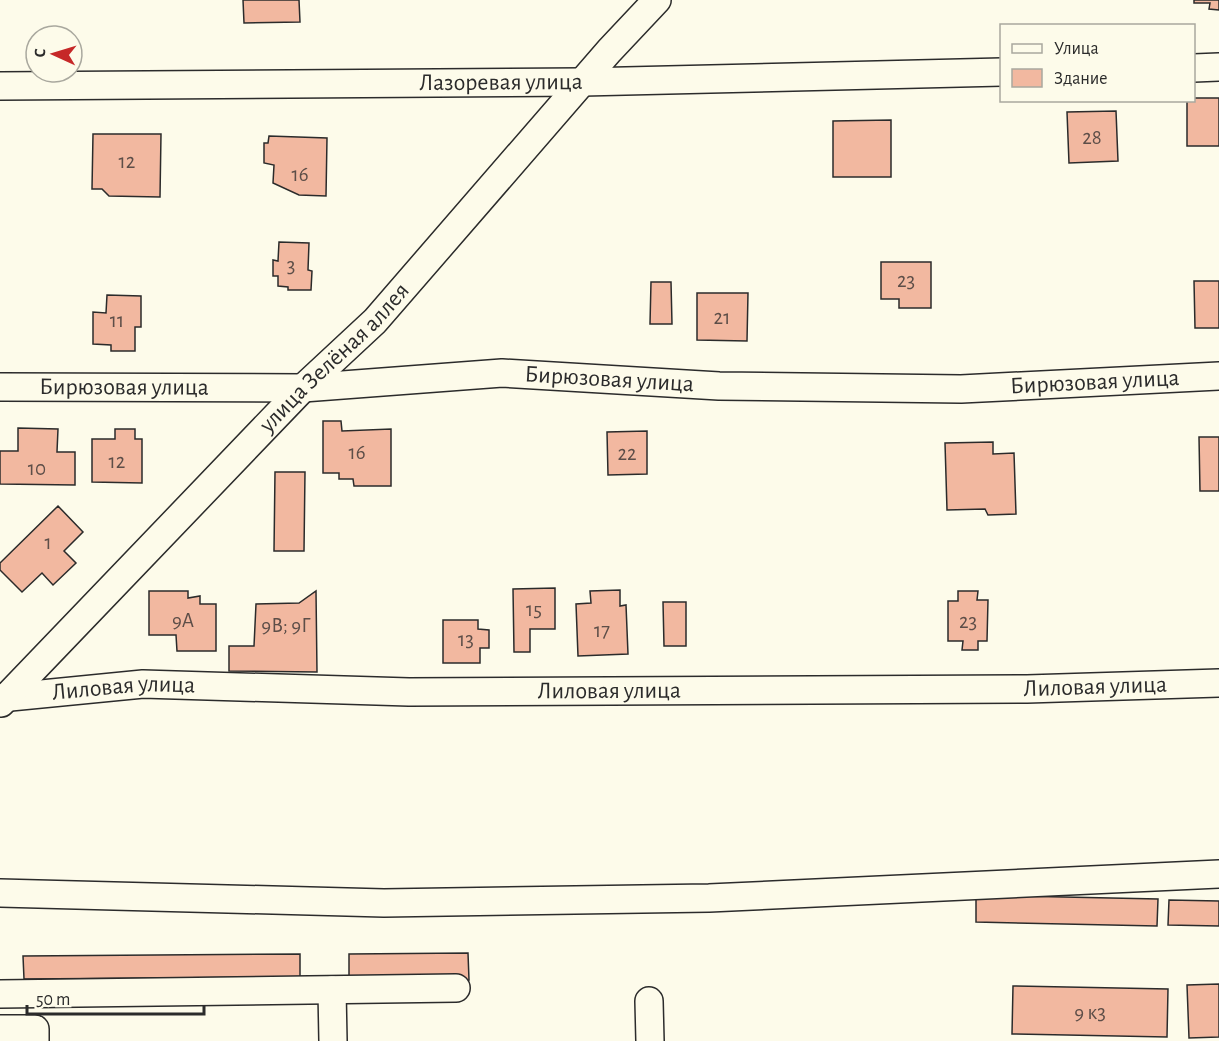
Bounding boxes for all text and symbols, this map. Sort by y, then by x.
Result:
north arrow [24,24,84,84]
legend [1000,24,1195,102]
text: Улица [1054,40,1099,58]
text: С [32,48,48,58]
street label: Лазоревая улица [419,70,583,95]
text: Здание [1054,70,1108,88]
house number: 28 [1082,127,1102,148]
house number: 12 [119,151,135,172]
house number: 16 [291,164,309,185]
house number: 3 [287,255,295,276]
house number: 23 [897,270,915,291]
street label: улица Зелёная аллея [254,279,414,438]
house number: 21 [714,307,730,328]
house number: 11 [110,310,124,331]
street label: Бирюзовая улица [524,362,695,396]
street label: Бирюзовая улица [1010,366,1180,399]
street label: Бирюзовая улица [39,375,209,400]
house number: 16 [348,442,366,463]
house number: 22 [617,443,637,464]
house number: 12 [109,451,125,472]
house number: 10 [28,458,46,479]
house number: 1 [44,532,52,553]
house number: 15 [526,599,542,620]
house number: 9А [172,610,194,631]
house number: 23 [959,611,977,632]
house number: 9В; 9Г [261,615,311,636]
house number: 17 [594,620,610,641]
house number: 13 [458,629,474,650]
street label: Лиловая улица [51,671,195,705]
street label: Лиловая улица [1023,673,1167,701]
street label: Лиловая улица [537,679,681,703]
scale bar [27,978,204,1016]
text: 50 m [36,991,70,1009]
house number: 9 к3 [1074,1002,1106,1023]

